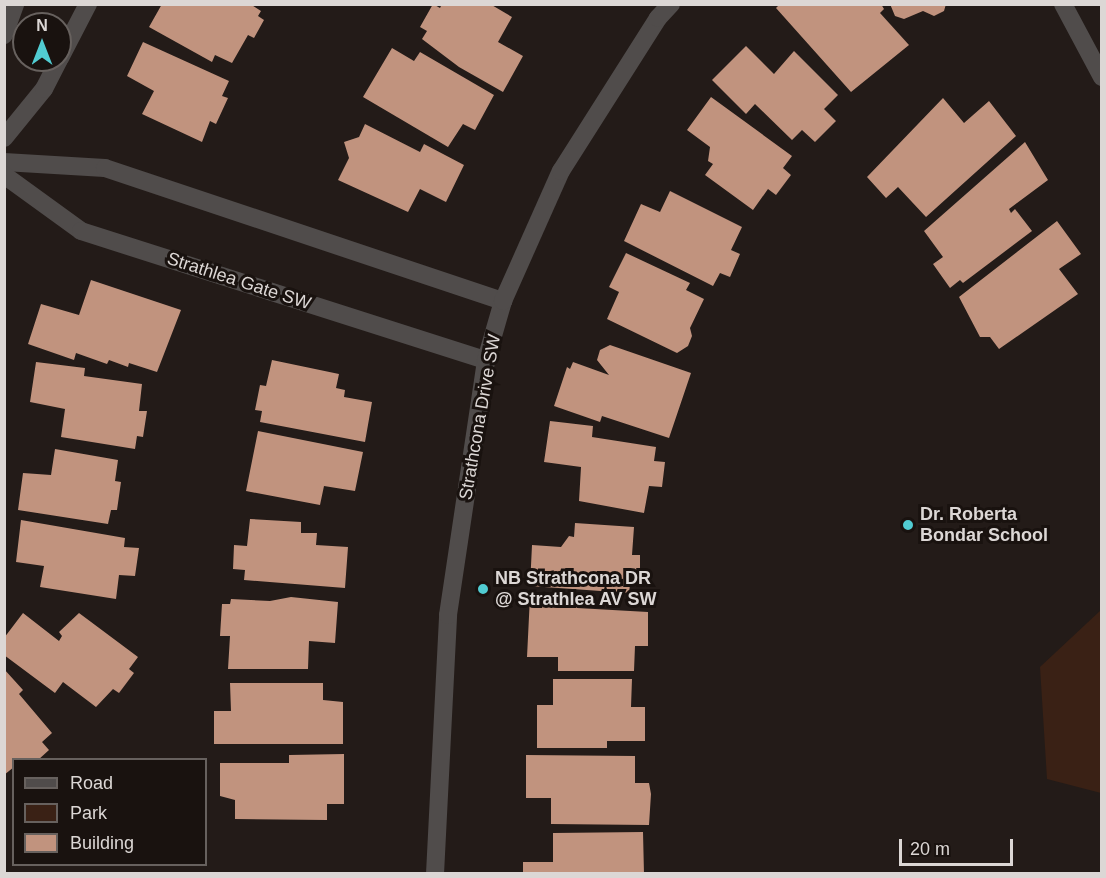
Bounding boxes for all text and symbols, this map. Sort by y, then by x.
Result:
north arrow [12,12,72,72]
text: N [36,17,48,34]
street label: Strathlea Gate SW [164,248,314,314]
street label: Strathcona Drive SW [455,332,505,502]
place label: Dr. Roberta Bondar School [920,504,1048,546]
marker: Dr. Roberta Bondar School [901,518,915,532]
place label: NB Strathcona DR @ Strathlea AV SW [495,568,657,610]
marker: NB Strathcona DR @ Strathlea AV SW [476,582,490,596]
legend [12,758,207,866]
text: Road [70,773,113,793]
text: Park [70,803,107,823]
scale bar [902,827,1016,865]
text: Building [70,833,134,853]
text: 20 m [910,839,950,859]

